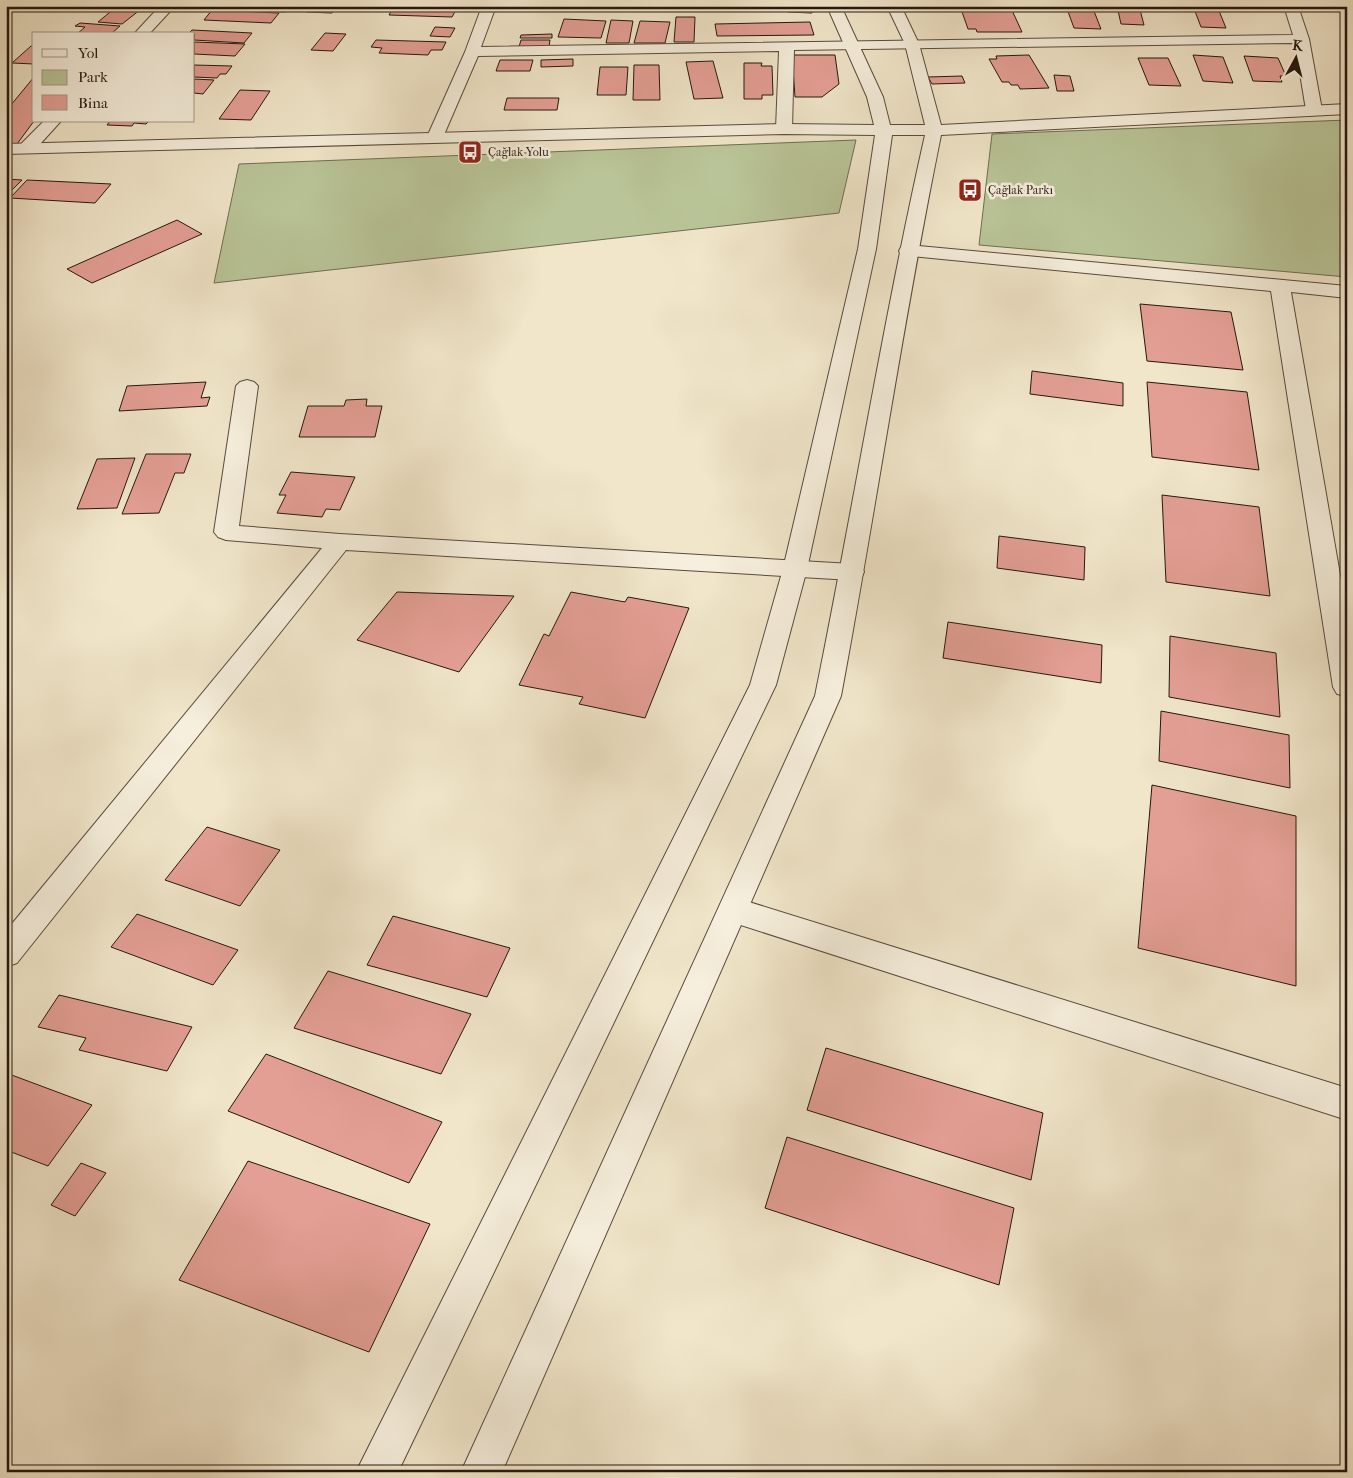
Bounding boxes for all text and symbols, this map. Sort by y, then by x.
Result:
legend [32,32,195,122]
north arrow [1270,32,1320,82]
text: K [1291,37,1304,55]
text: Yol [77,44,98,62]
text: Park [78,68,108,86]
text: Bina [78,94,109,112]
bus stop icon: Çağlak Yolu [457,139,483,165]
place label: Çağlak Yolu [488,145,549,159]
bus stop icon: Çağlak Parkı [957,177,983,203]
place label: Çağlak Parkı [988,183,1054,197]

